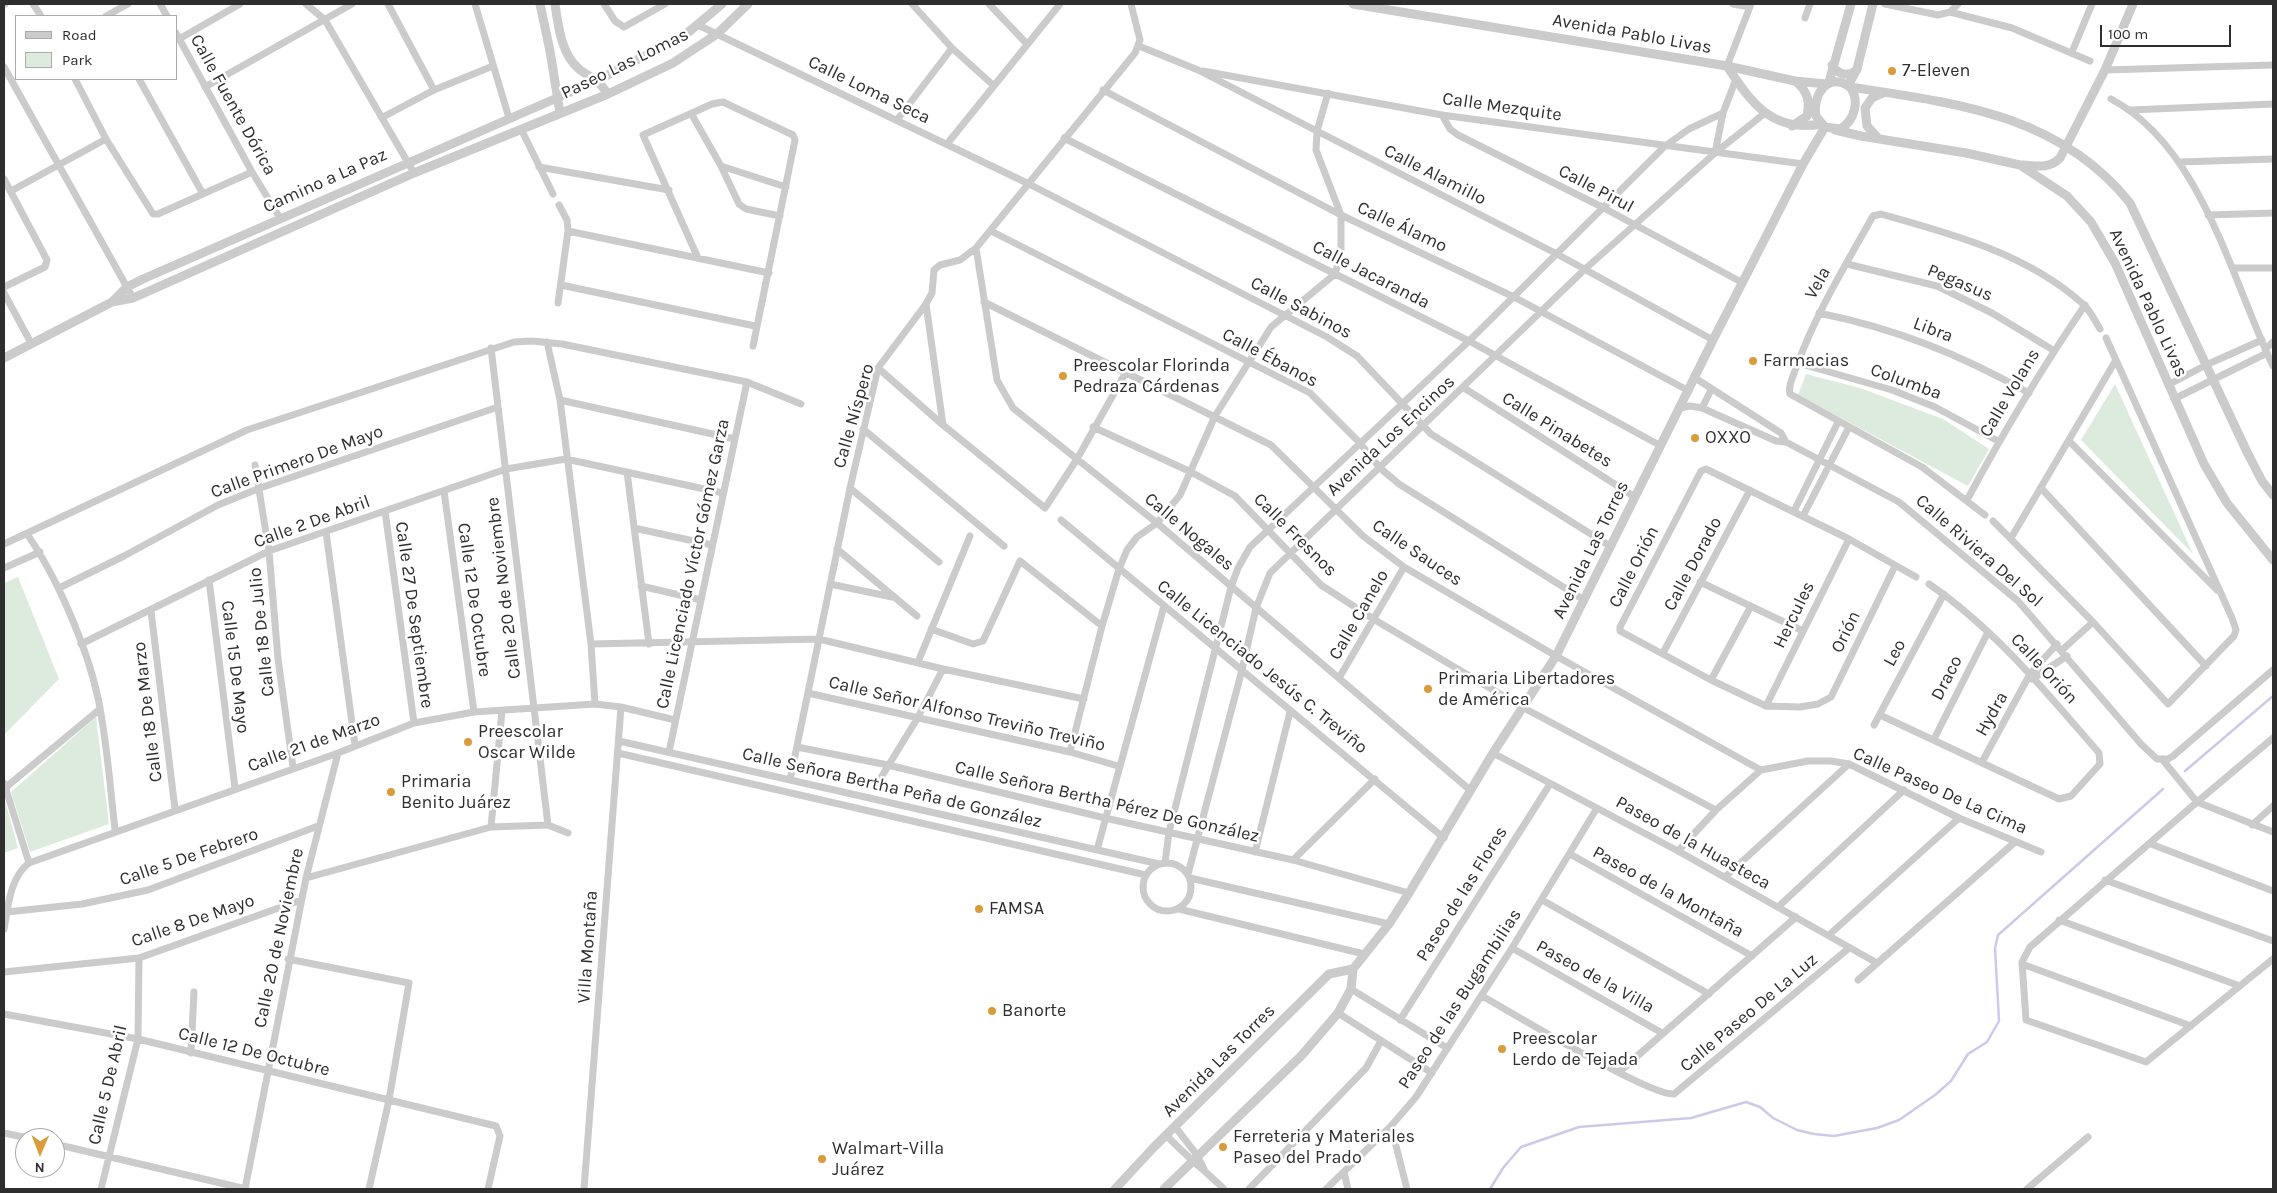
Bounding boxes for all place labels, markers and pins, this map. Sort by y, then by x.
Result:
place label: 7-Eleven [1902,60,1970,82]
marker: 7-Eleven [1886,65,1898,77]
place label: Farmacias [1763,350,1849,372]
place label: Preescolar Florinda Pedraza Cárdenas [1073,355,1230,398]
marker: Farmacias [1747,355,1759,367]
marker: Preescolar Florinda Pedraza Cárdenas [1057,370,1069,382]
place label: OXXO [1705,427,1751,449]
marker: OXXO [1689,432,1701,444]
place label: Primaria Libertadores de América [1438,668,1615,711]
marker: Primaria Libertadores de América [1422,683,1434,695]
place label: Preescolar Oscar Wilde [478,721,575,764]
marker: Preescolar Oscar Wilde [462,736,474,748]
place label: Primaria Benito Juárez [401,771,511,814]
marker: Primaria Benito Juárez [385,786,397,798]
place label: FAMSA [989,898,1044,920]
marker: FAMSA [973,903,985,915]
place label: Banorte [1002,1000,1066,1022]
marker: Banorte [986,1005,998,1017]
place label: Preescolar Lerdo de Tejada [1512,1028,1638,1070]
marker: Preescolar Lerdo de Tejada [1496,1043,1508,1055]
place label: Ferreteria y Materiales Paseo del Prado [1233,1126,1415,1168]
place label: Walmart-Villa Juárez [832,1138,944,1180]
marker: Ferreteria y Materiales Paseo del Prado [1217,1141,1229,1153]
marker: Walmart-Villa Juárez [816,1153,828,1165]

